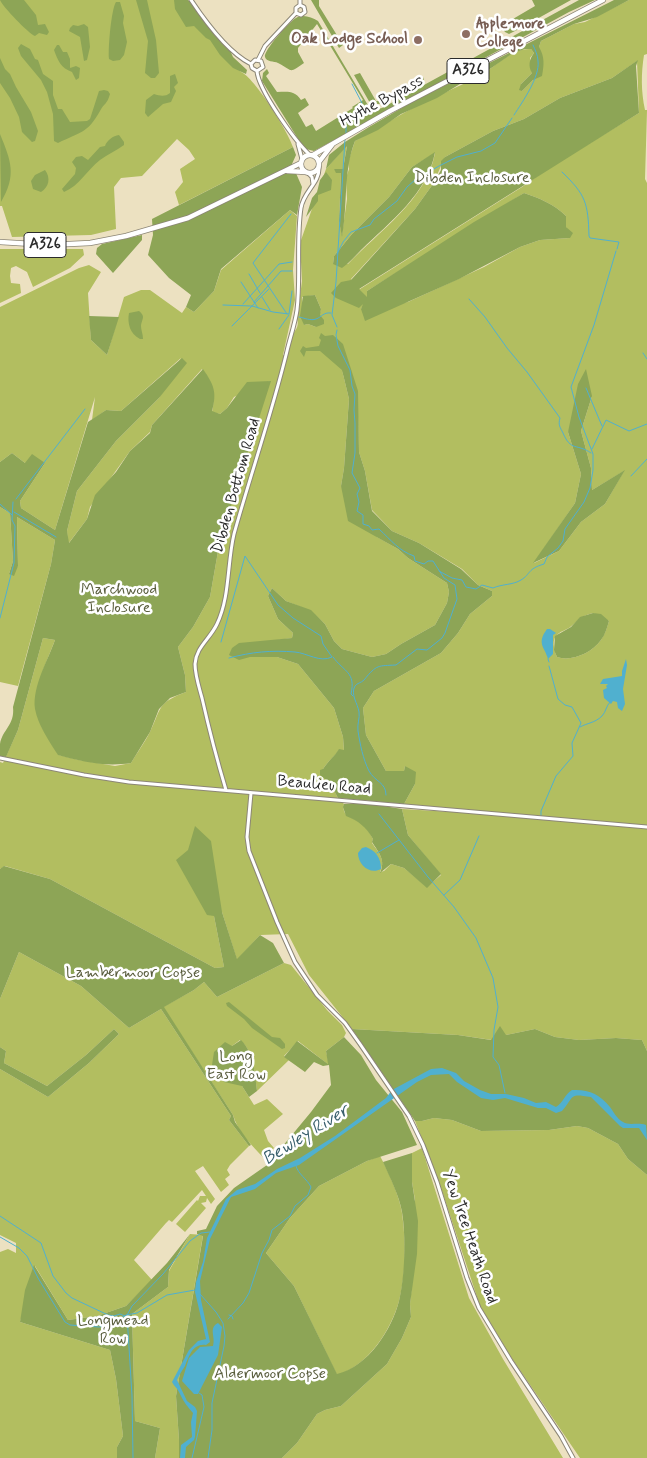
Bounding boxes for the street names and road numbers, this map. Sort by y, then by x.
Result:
road number: A326 [447,58,489,84]
street label: Hythe Bypass [337,72,427,132]
road number: A326 [24,232,66,258]
street label: Dibden Bottom Road [209,416,265,556]
street label: Beaulieu Road [276,772,372,800]
street label: Yew Tree Heath Road [437,1167,501,1307]

